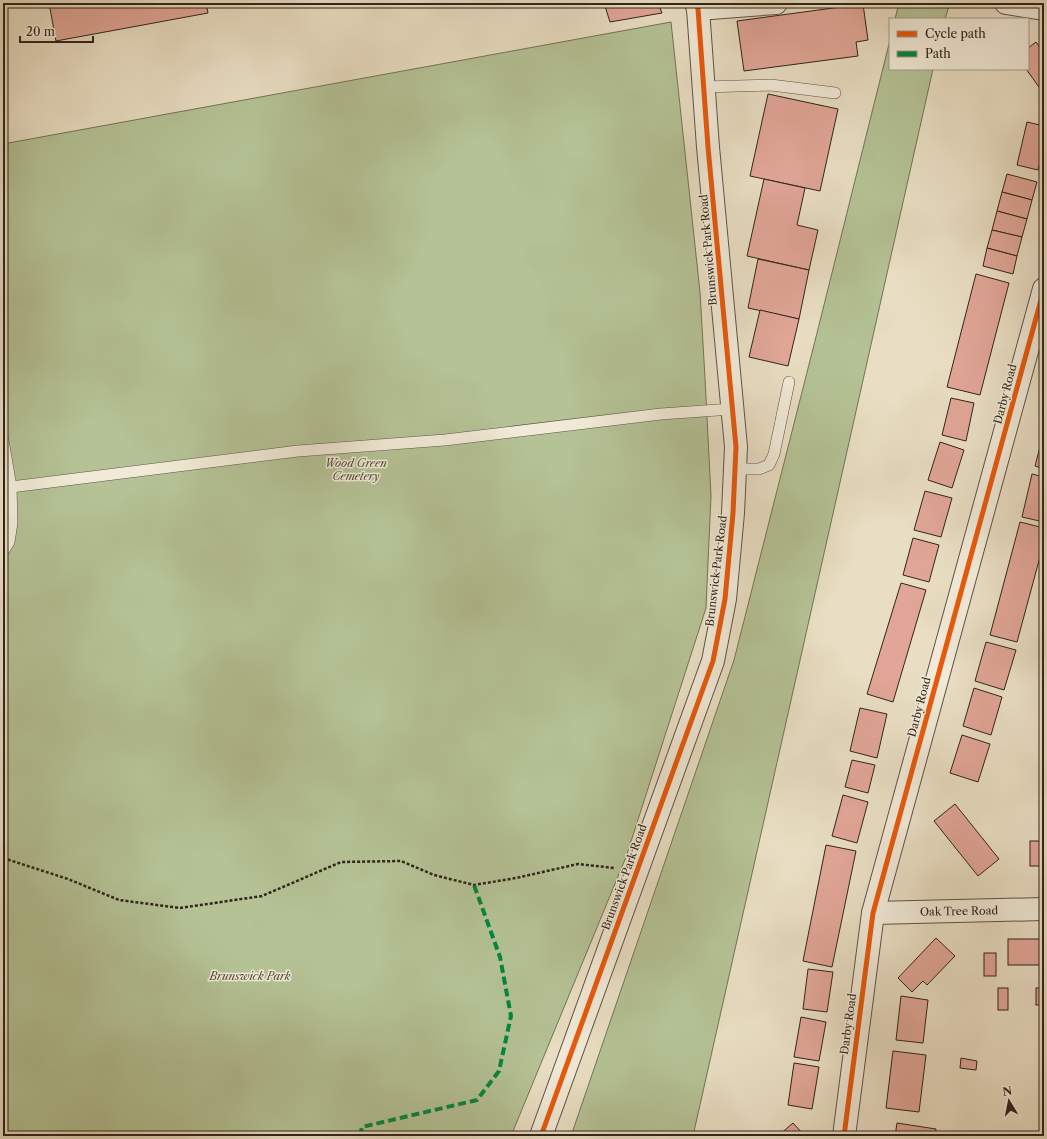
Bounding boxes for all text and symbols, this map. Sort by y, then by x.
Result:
scale bar [20,18,93,44]
legend [889,18,1029,70]
text: 20 m [26,24,55,39]
text: Cycle path [925,26,986,41]
text: Path [925,46,951,61]
street label: Brunswick Park Road [696,193,720,306]
street label: Darby Road [990,362,1020,426]
park label: Wood Green Cemetery [325,456,387,483]
street label: Brunswick Park Road [702,514,730,627]
street label: Darby Road [904,675,934,739]
street label: Brunswick Park Road [598,822,650,932]
street label: Oak Tree Road [920,903,999,919]
park label: Brunswick Park [209,969,291,983]
street label: Darby Road [837,992,859,1056]
north arrow [989,1081,1029,1121]
text: N [1001,1083,1014,1099]

